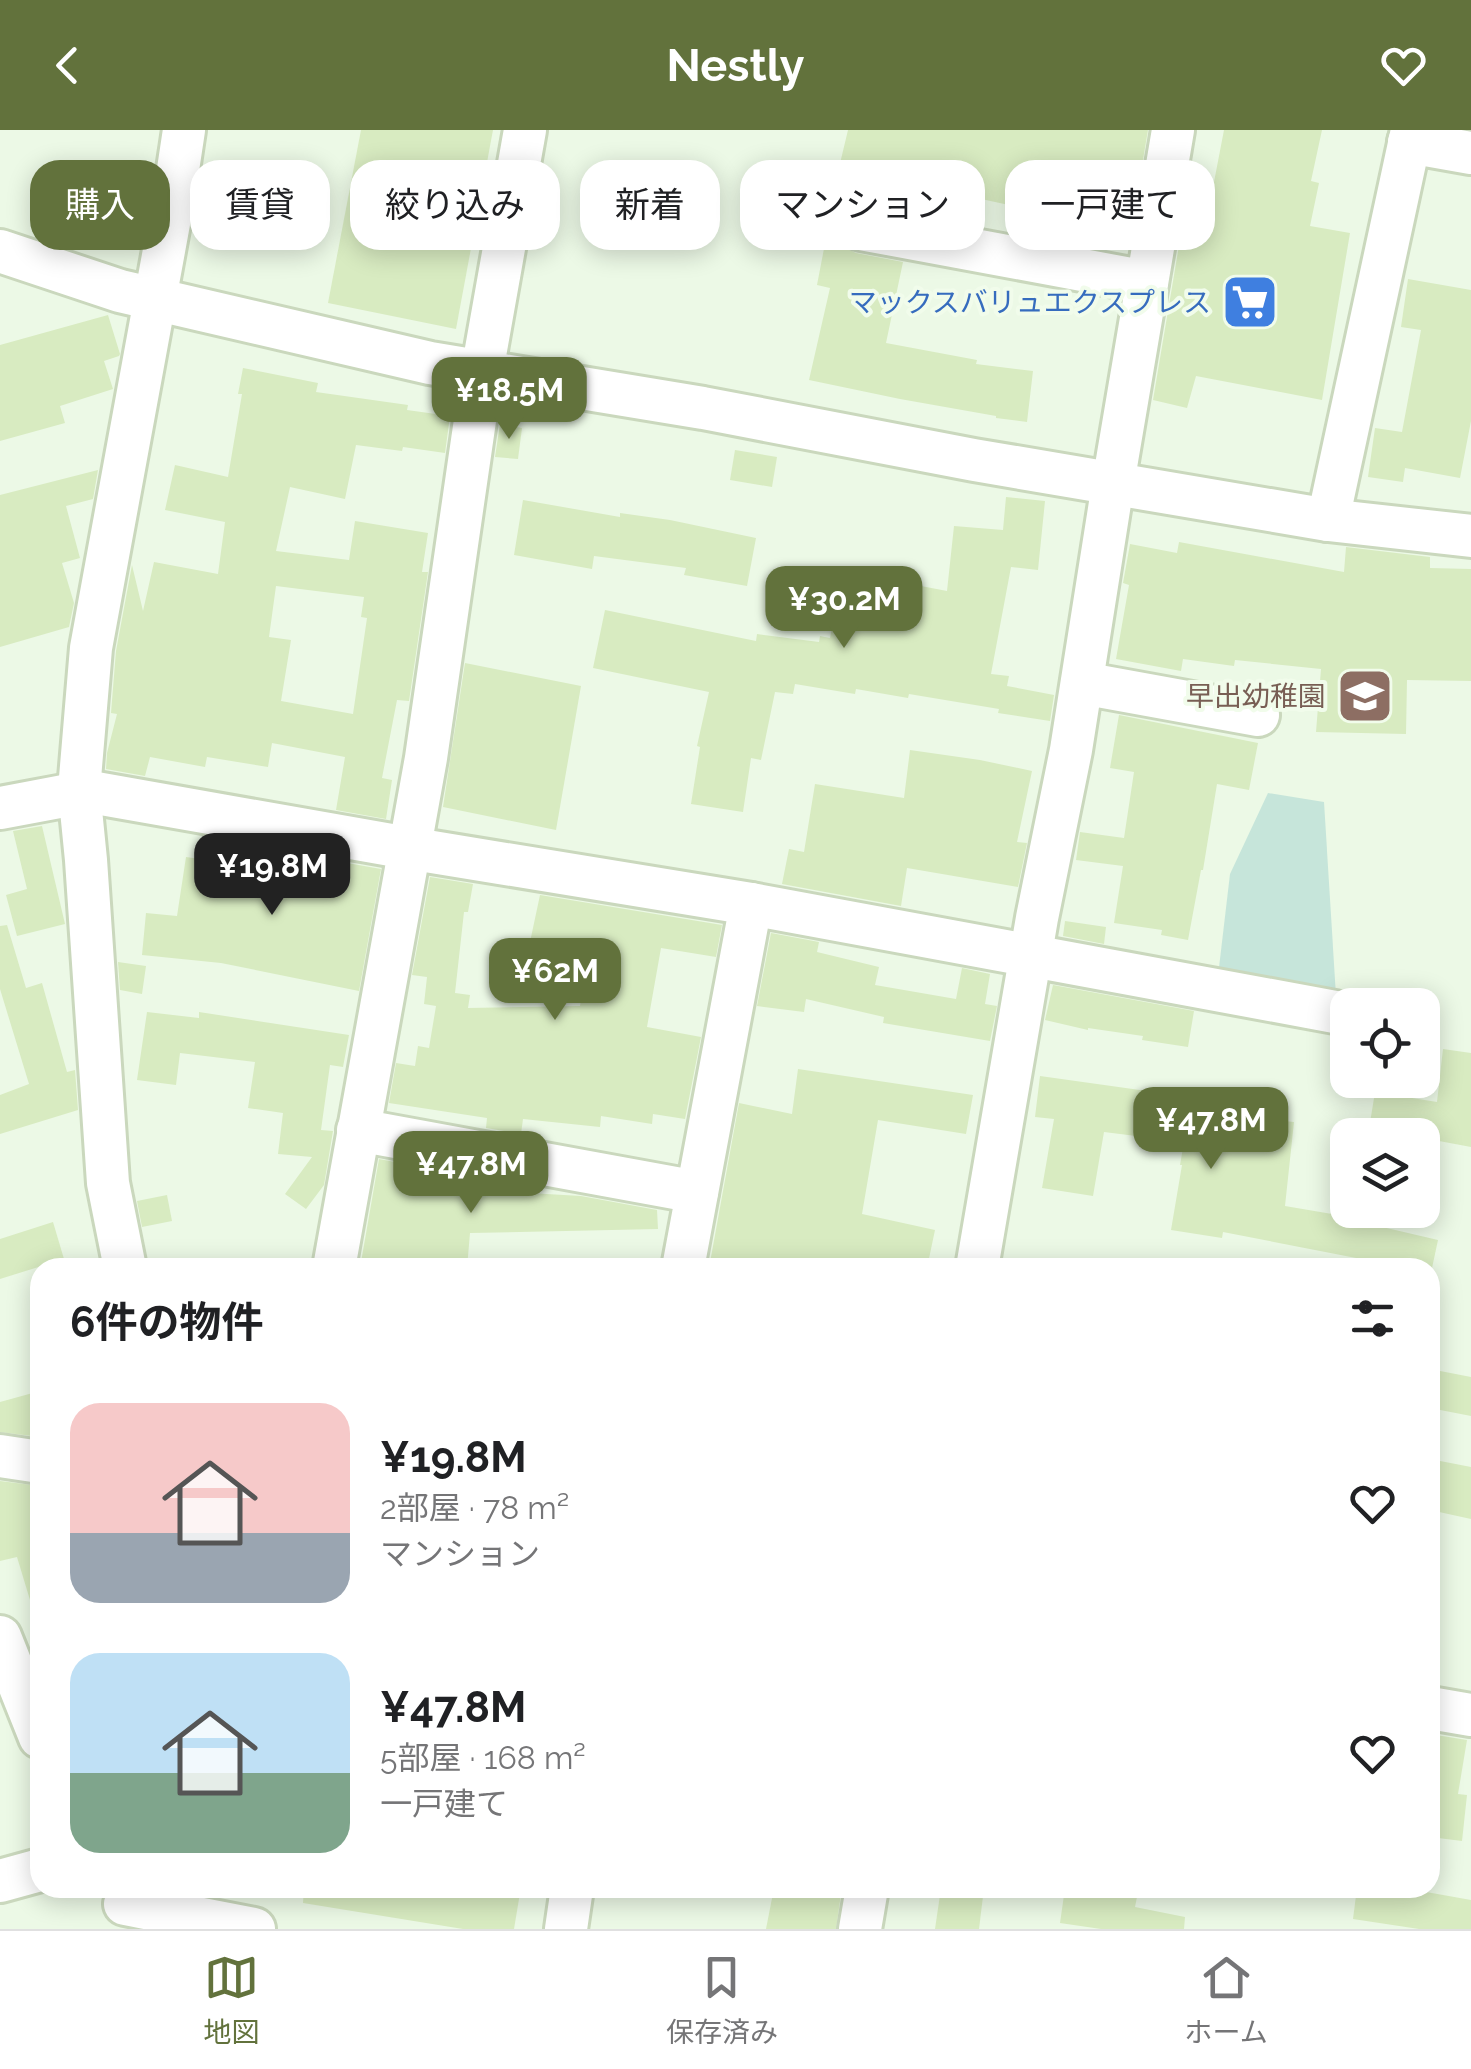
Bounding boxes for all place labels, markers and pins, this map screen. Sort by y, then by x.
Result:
supermarket icon: マックスバリュエクスプレス [1220,272,1280,332]
place label: マックスバリュエクスプレス [849,286,1211,319]
pin: ¥18.5M [428,357,590,442]
pin: ¥30.2M [763,566,925,651]
school or university icon: 早出幼稚園 [1335,666,1395,726]
place label: 早出幼稚園 [1186,680,1326,713]
pin: ¥19.8M [191,833,353,918]
pin: ¥62M [496,938,614,1023]
pin: ¥47.8M [1130,1087,1292,1172]
pin: ¥47.8M [390,1131,552,1216]

